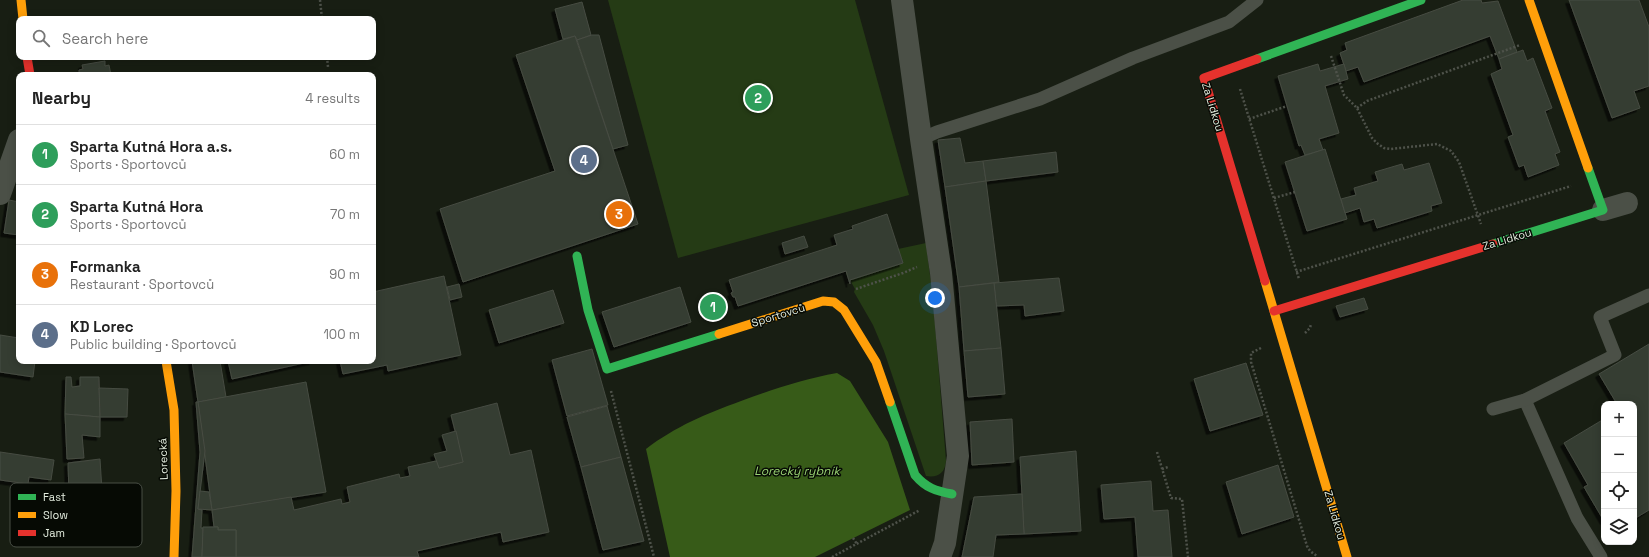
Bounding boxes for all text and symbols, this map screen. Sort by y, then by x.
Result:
search box [16,16,376,60]
icon: search [30,27,52,49]
text: Search here [62,29,148,48]
street label: Za Lidkou [1199,81,1227,133]
pin: 2 [745,83,771,113]
text: Nearby [32,87,91,109]
text: 4 results [305,90,360,107]
text: Sparta Kutná Hora a.s. [70,137,232,156]
pin: 4 [571,145,597,175]
text: 1 [42,146,48,163]
text: 60 m [329,146,360,163]
text: Sports · Sportovců [70,156,186,173]
text: Sparta Kutná Hora [70,197,203,216]
pin: 3 [606,199,632,229]
text: 2 [41,206,49,223]
text: 70 m [330,206,360,223]
text: Sports · Sportovců [70,216,186,233]
street label: Za Lidkou [1481,225,1533,253]
text: Formanka [70,257,141,276]
text: 3 [41,266,49,283]
text: 90 m [329,266,360,283]
text: Restaurant · Sportovců [70,276,214,293]
your location [925,288,945,308]
pin: 1 [700,292,726,322]
street label: Sportovců [750,300,806,330]
text: KD Lorec [70,317,134,336]
text: 4 [41,326,49,343]
text: 100 m [323,326,360,343]
text: Public building · Sportovců [70,336,237,353]
map controls [1601,401,1637,545]
button: + [1601,401,1637,437]
street label: Lorecká [155,437,171,480]
button: − [1601,437,1637,473]
water label: Lorecký rybník [754,463,841,479]
button: locate [1601,473,1637,509]
legend [10,483,142,547]
street label: Za Lidkou [1321,489,1349,541]
text: Fast [43,490,66,504]
text: Slow [43,508,68,522]
button: layers [1601,509,1637,545]
text: Jam [43,526,65,540]

